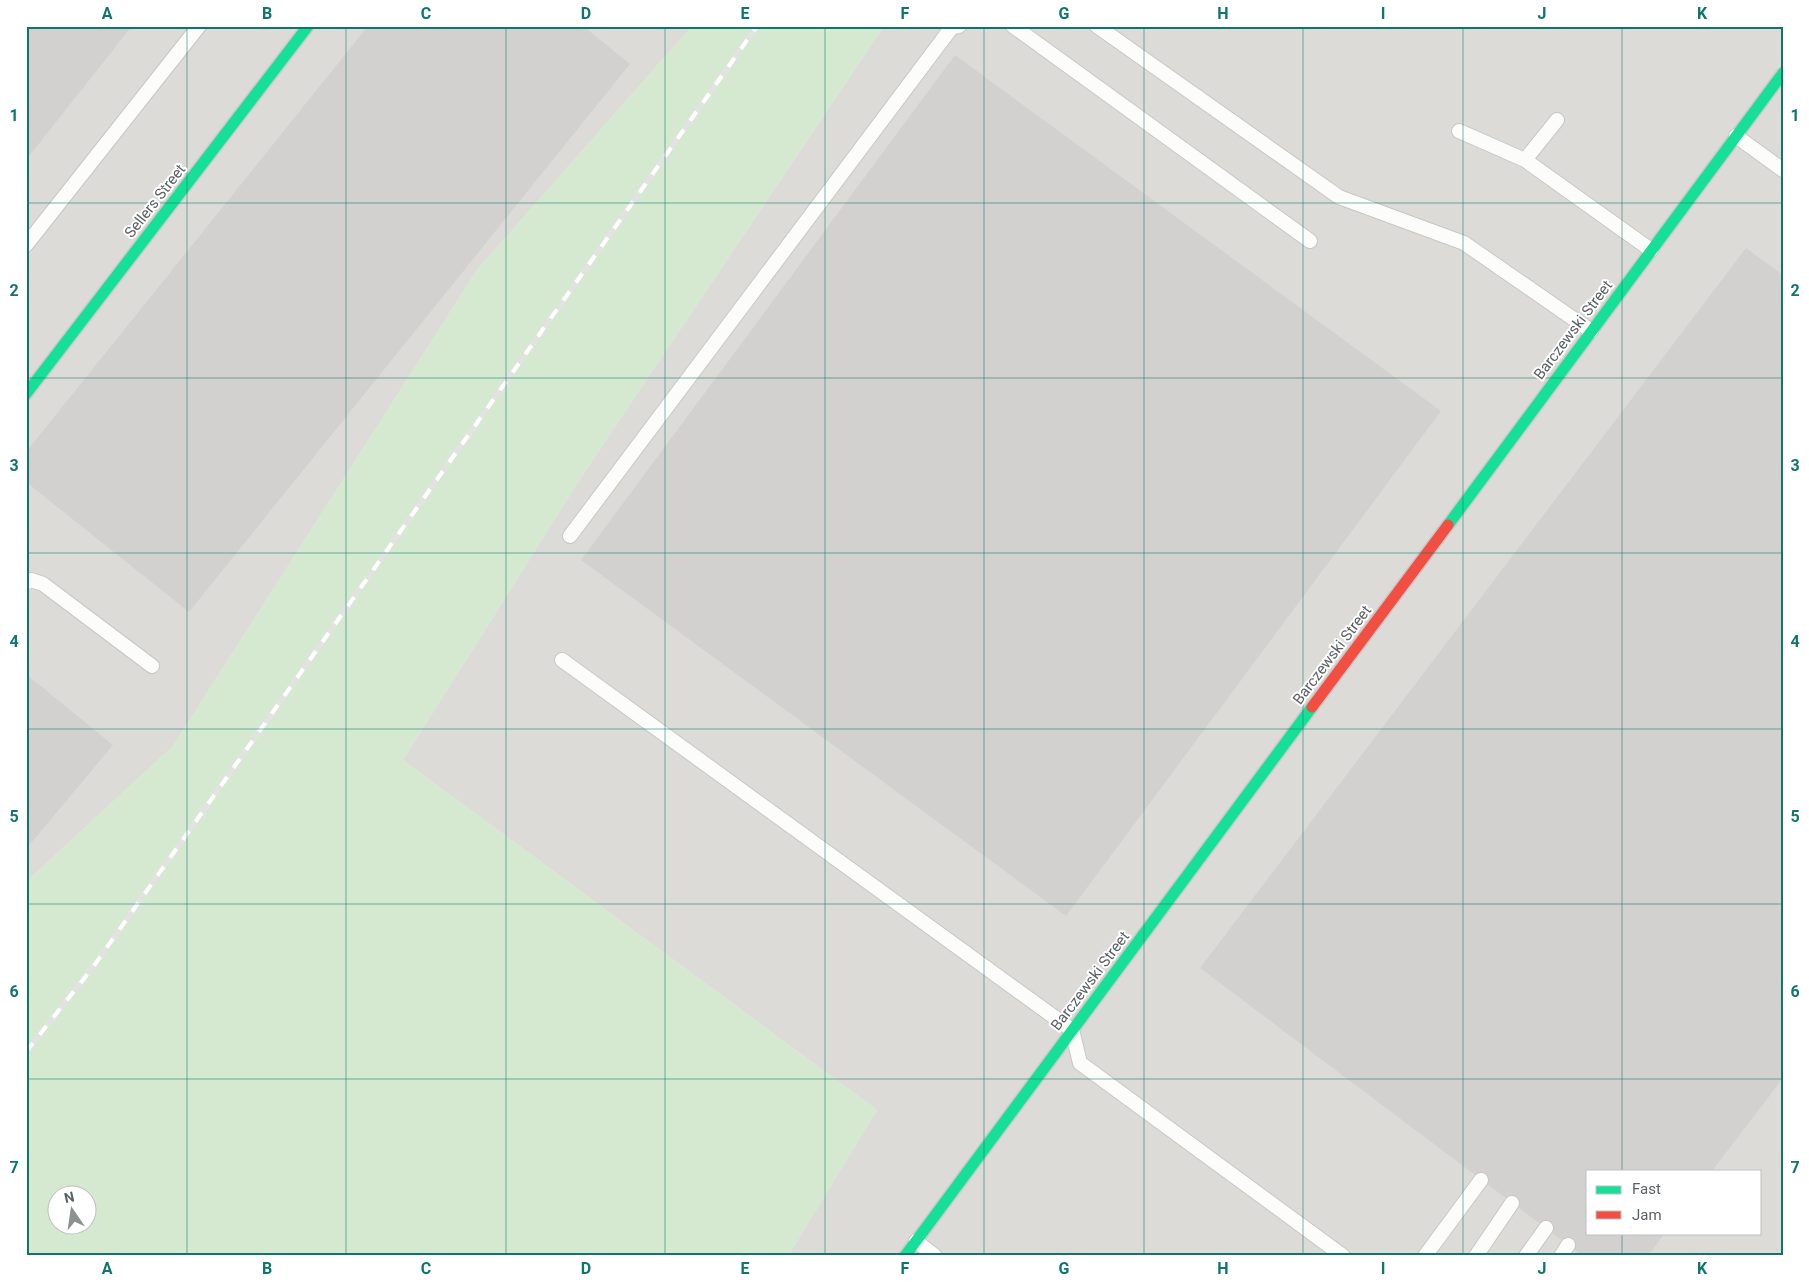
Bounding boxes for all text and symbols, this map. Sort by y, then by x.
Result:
text: A [102,4,113,23]
text: B [262,4,272,23]
text: C [421,4,431,23]
text: D [581,4,591,23]
text: E [741,4,750,23]
text: F [901,4,910,23]
text: G [1059,4,1070,23]
text: H [1217,4,1229,23]
text: I [1381,4,1385,23]
text: J [1538,4,1546,23]
text: K [1697,4,1708,23]
text: 1 [9,106,19,125]
text: 1 [1790,106,1800,125]
street label: Sellers Street [121,161,189,241]
street label: Barczewski Street [1530,277,1616,383]
text: 2 [9,281,19,300]
text: 2 [1790,281,1800,300]
text: 3 [9,456,19,475]
text: 3 [1790,456,1800,475]
street label: Barczewski Street [1289,602,1375,708]
text: 4 [9,632,19,651]
text: 4 [1790,632,1800,651]
text: 5 [9,807,19,826]
text: 5 [1790,807,1800,826]
street label: Barczewski Street [1047,928,1133,1034]
text: 6 [9,982,19,1001]
text: 6 [1790,982,1800,1001]
text: 7 [9,1158,19,1177]
text: 7 [1790,1158,1800,1177]
legend [1586,1170,1762,1234]
text: Fast [1632,1180,1661,1198]
north arrow [48,1184,98,1234]
text: N [62,1188,76,1206]
text: Jam [1632,1206,1662,1224]
text: A [102,1259,113,1278]
text: B [262,1259,272,1278]
text: C [421,1259,431,1278]
text: D [581,1259,591,1278]
text: E [741,1259,750,1278]
text: F [901,1259,910,1278]
text: G [1059,1259,1070,1278]
text: H [1217,1259,1229,1278]
text: I [1381,1259,1385,1278]
text: J [1538,1259,1546,1278]
text: K [1697,1259,1708,1278]

